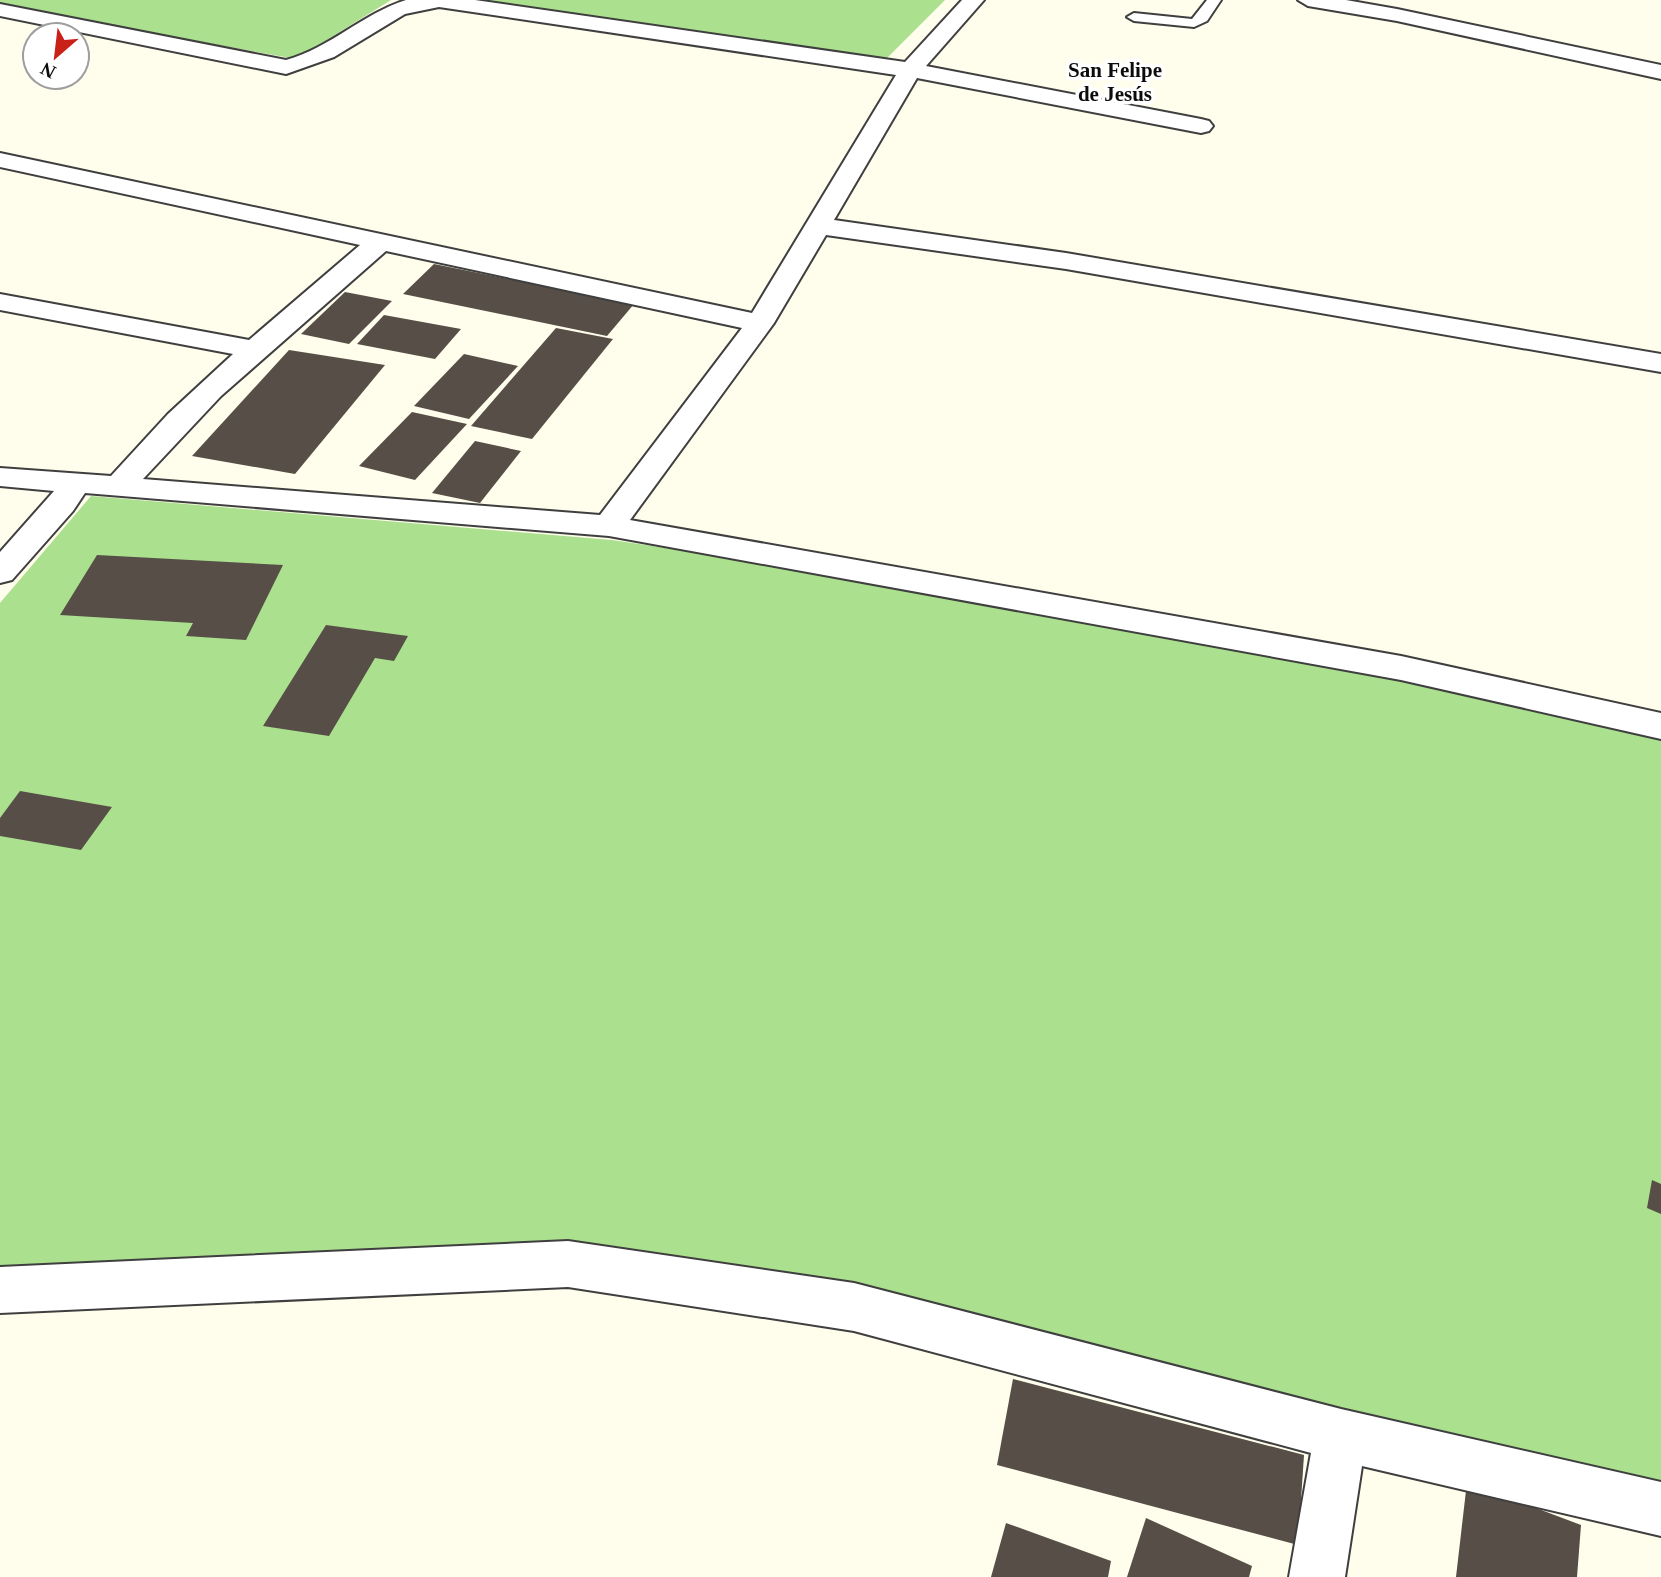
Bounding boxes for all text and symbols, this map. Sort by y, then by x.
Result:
north arrow [21,21,91,91]
text: N [37,58,59,83]
district label: San Felipe de Jesús [1068,58,1162,106]

